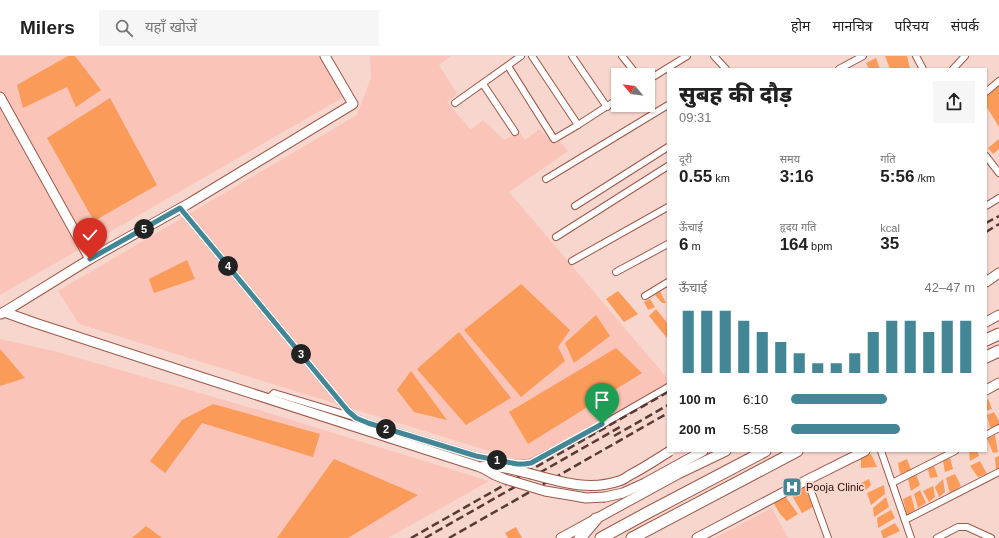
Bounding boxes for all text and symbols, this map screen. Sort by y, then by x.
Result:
search box [99,10,379,46]
text: Milers [20,17,75,38]
icon: search [113,17,135,39]
text: यहाँ खोजें [145,18,197,35]
text: होम [791,18,810,34]
text: मानचित्र [832,18,873,34]
text: परिचय [895,18,929,34]
text: संपर्क [951,18,979,34]
north arrow [611,68,655,112]
map controls [611,68,655,112]
button: share [933,81,975,123]
text: सुबह की दौड़ [679,82,792,107]
text: 09:31 [679,110,712,125]
text: दूरी [679,153,692,165]
text: समय [780,153,800,165]
text: गति [880,153,896,165]
text: 0.55 [679,167,712,186]
text: 3:16 [780,167,814,186]
text: 5:56 [880,167,914,186]
text: km [712,172,730,184]
text: /km [914,172,935,184]
pin [73,218,107,259]
pin: 5 [134,219,154,239]
text: ऊँचाई [679,221,703,233]
text: हृदय गति [780,221,816,233]
text: kcal [880,222,900,234]
text: 5 [141,223,147,235]
icon: check [79,224,101,246]
text: 35 [880,234,899,253]
text: 6 [679,235,688,254]
text: 164 [780,235,808,254]
text: m [688,240,701,252]
text: bpm [808,240,833,252]
pin: 4 [218,256,238,276]
text: 4 [225,260,231,272]
text: ऊँचाई [679,280,707,295]
text: 42–47 m [924,280,975,295]
pin: 3 [291,344,311,364]
text: 3 [298,348,304,360]
pin [585,383,619,424]
icon: arrive [591,389,613,411]
text: 100 m [679,392,716,407]
text: 6:10 [743,392,768,407]
pin: 2 [376,419,396,439]
text: 200 m [679,422,716,437]
text: 5:58 [743,422,768,437]
text: 2 [383,423,389,435]
pin: 1 [487,450,507,470]
text: 1 [494,454,500,466]
hospital icon: Pooja Clinic [781,476,803,498]
place label: Pooja Clinic [806,481,865,493]

